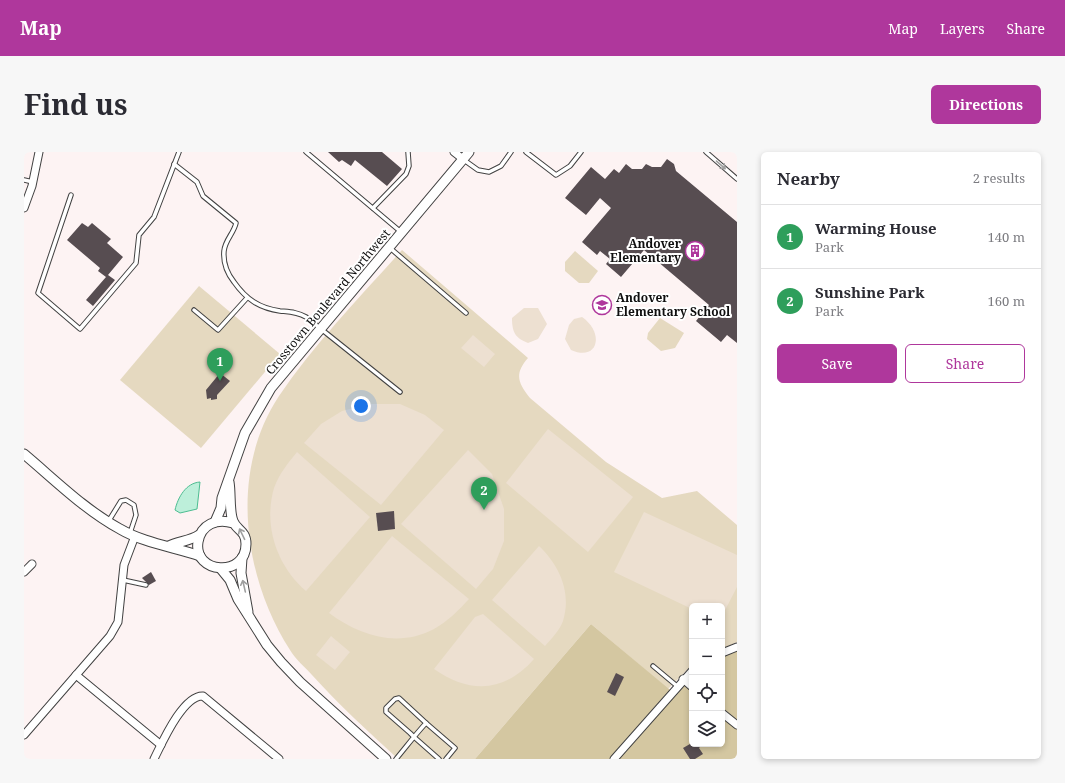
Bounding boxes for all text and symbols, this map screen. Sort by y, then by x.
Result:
text: Map [20,15,62,41]
text: Map [888,19,918,38]
text: Layers [940,19,985,38]
text: Share [1007,19,1045,38]
text: Find us [24,85,128,123]
button: Directions [931,85,1041,124]
one-way arrow [716,161,727,170]
text: Nearby [777,167,840,190]
text: 2 results [973,169,1025,187]
text: Warming House [815,218,937,238]
street label: Crosstown Boulevard Northwest [261,225,394,378]
text: 1 [786,228,794,246]
text: 140 m [988,228,1025,246]
place label: Andover Elementary [610,235,682,266]
text: Park [815,238,844,256]
building icon: Andover Elementary [684,240,706,262]
text: Sunshine Park [815,282,925,302]
place label: Andover Elementary School [616,289,731,320]
text: 2 [786,292,794,310]
text: 160 m [988,292,1025,310]
school or university icon: Andover Elementary School [591,294,613,316]
text: Park [815,302,844,320]
button: Save [777,344,897,383]
button: Share [905,344,1025,383]
pin: 1 [207,348,233,381]
your location [351,396,371,416]
pin: 2 [471,477,497,510]
one-way arrow [238,529,246,541]
one-way arrow [239,580,247,593]
map controls [689,603,725,747]
button: + [689,603,725,639]
button: − [689,639,725,675]
button: locate [689,675,725,711]
button: layers [689,711,725,747]

